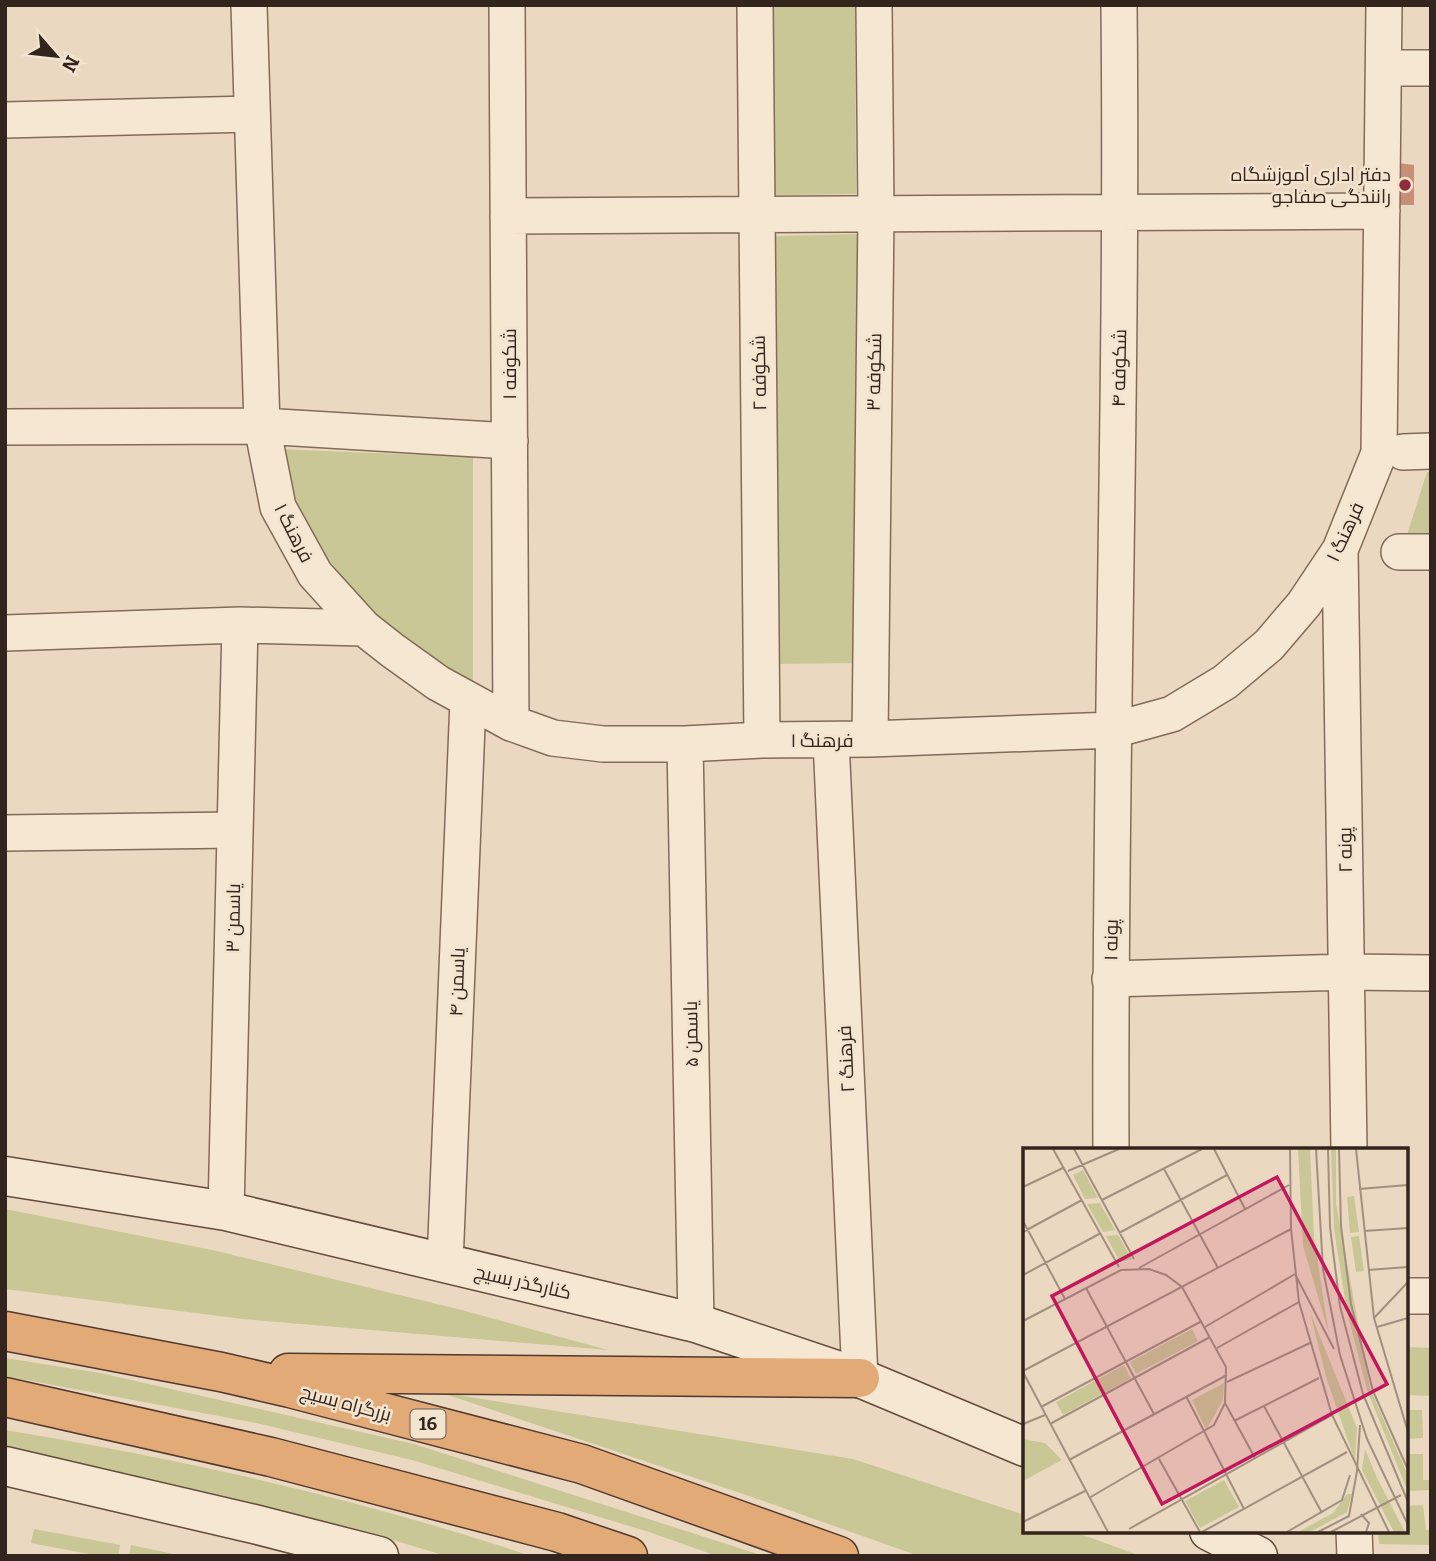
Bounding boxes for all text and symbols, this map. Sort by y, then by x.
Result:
north arrow [21,21,91,91]
text: N [57,52,84,76]
place label: دفتر اداری آموزشگاه رانندگی صفاجو [1231,163,1391,208]
marker: دفتر اداری آموزشگاه رانندگی صفاجو [1397,177,1413,193]
street label: شکوفه ۱ [498,328,521,400]
street label: شکوفه ۴ [1107,329,1131,407]
street label: شکوفه ۳ [862,333,886,411]
street label: شکوفه ۲ [747,335,771,411]
street label: فرهنگ ۱ [1321,499,1369,565]
street label: فرهنگ ۱ [269,500,319,566]
street label: فرهنگ ۱ [790,729,854,752]
street label: پونه ۲ [1333,827,1358,873]
street label: یاسمن ۳ [221,883,245,953]
street label: پونه ۱ [1099,919,1124,961]
street label: یاسمن ۴ [444,947,470,1017]
street label: یاسمن ۵ [679,1000,703,1068]
street label: فرهنگ ۲ [833,1025,859,1093]
inset map [1023,1148,1408,1533]
street label: کنارگذر بسیج [472,1260,574,1306]
street label: بزرگراه بسیج [297,1380,394,1428]
road number: 16 [410,1409,446,1438]

